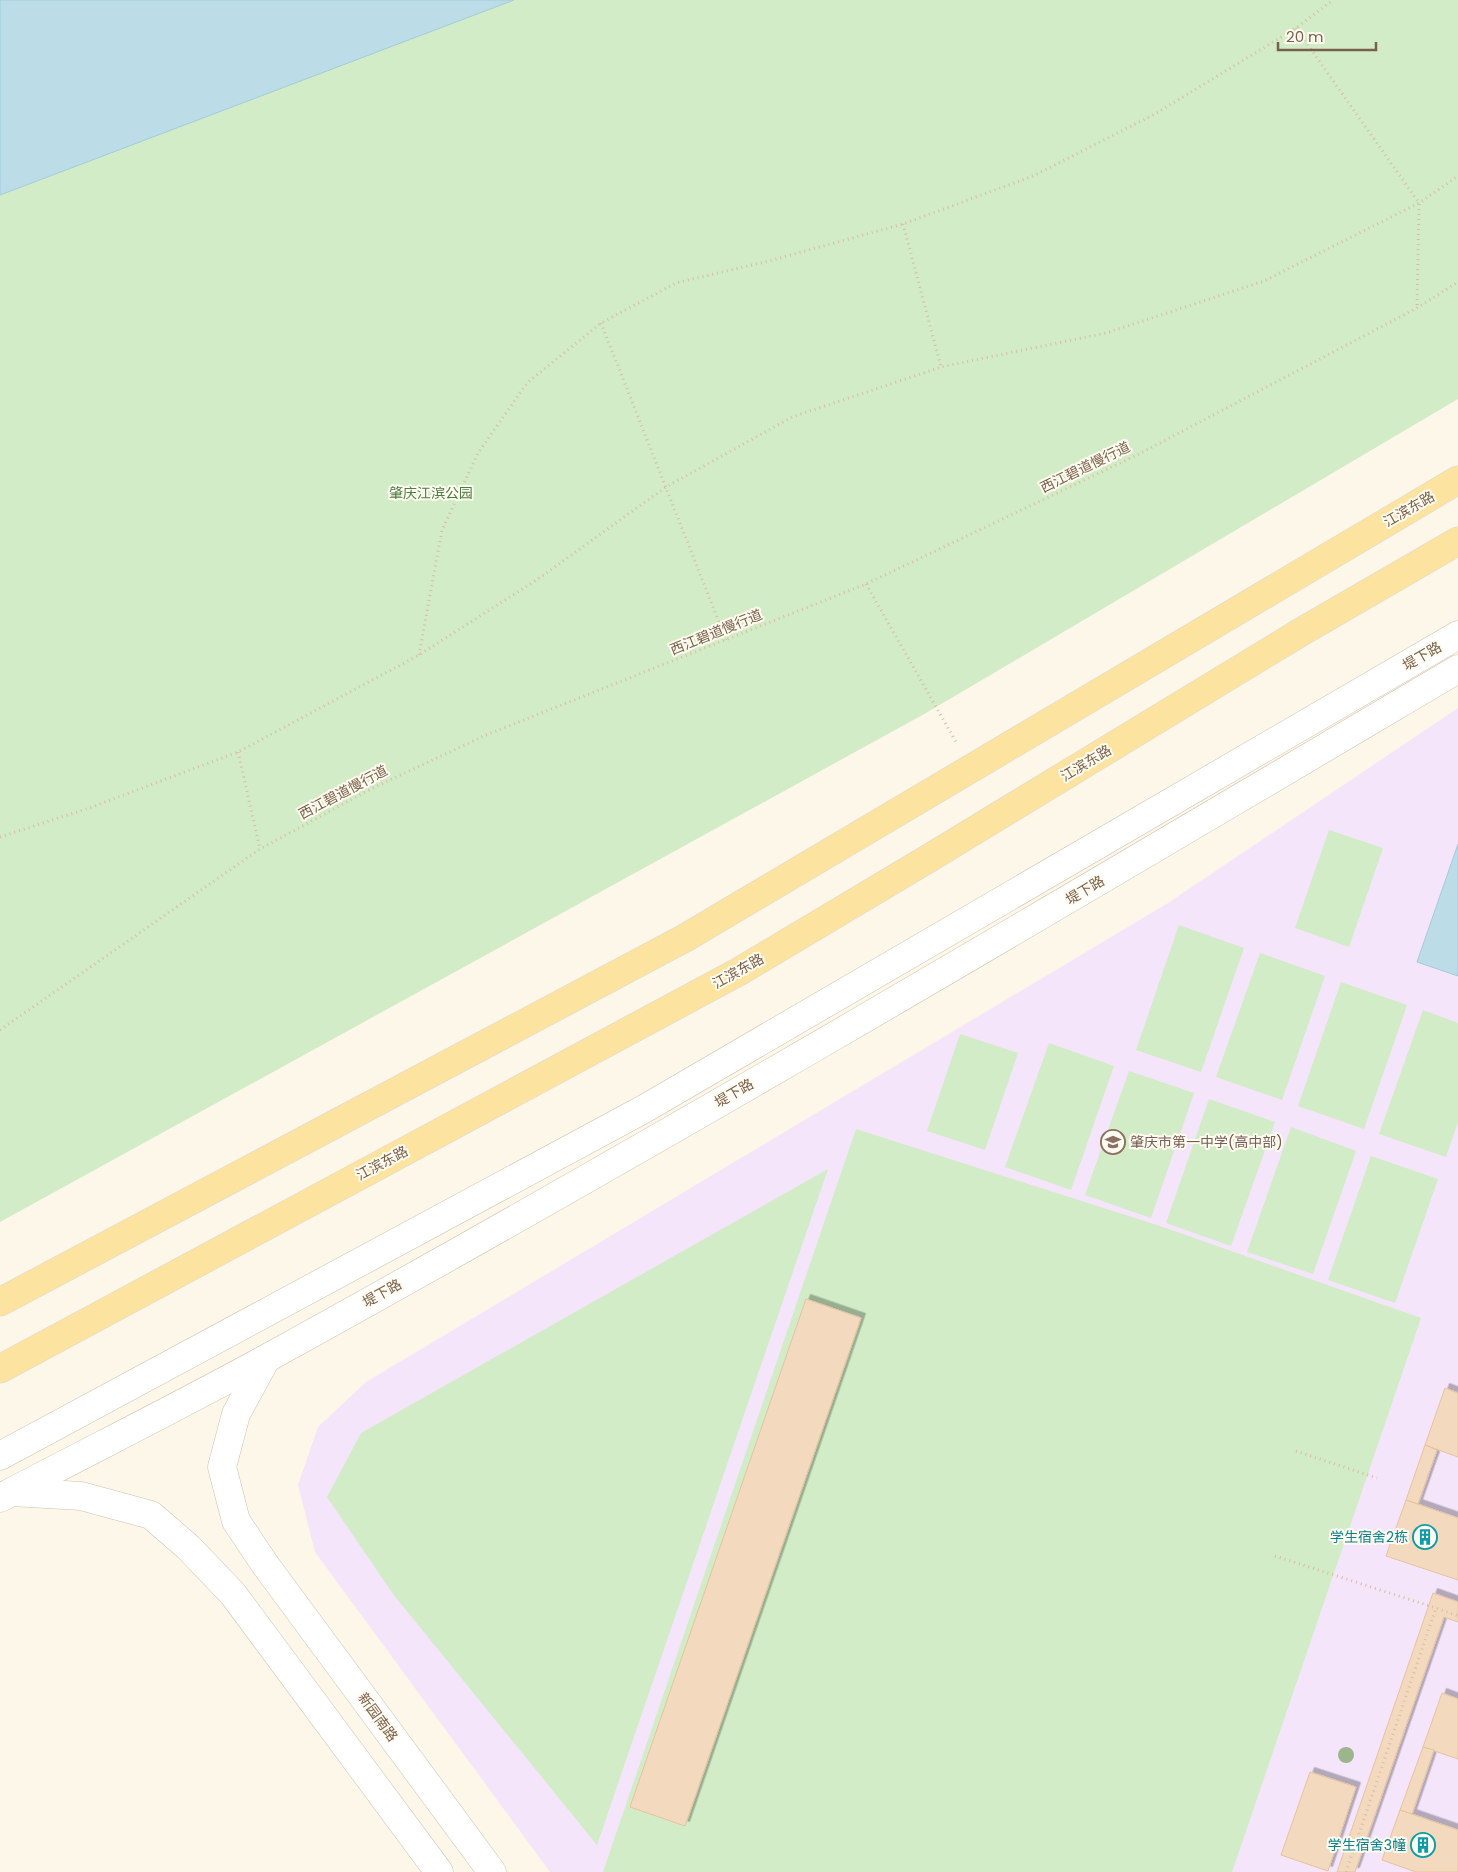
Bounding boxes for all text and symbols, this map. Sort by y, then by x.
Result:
scale bar [1278,20,1376,52]
text: 20 m [1286,26,1324,47]
street label: 西江碧道慢行道 [1037,437,1133,497]
park label: 肇庆江滨公园 [389,483,473,503]
street label: 江滨东路 [1380,486,1438,532]
street label: 西江碧道慢行道 [667,604,765,660]
street label: 堤下路 [1399,637,1445,675]
street label: 江滨东路 [1057,740,1115,786]
street label: 西江碧道慢行道 [295,760,391,824]
street label: 堤下路 [1062,871,1108,909]
street label: 江滨东路 [709,949,767,993]
street label: 堤下路 [711,1074,757,1112]
school or university icon: 肇庆市第一中学(高中部) [1100,1129,1126,1155]
place label: 肇庆市第一中学(高中部) [1130,1132,1283,1152]
street label: 江滨东路 [353,1141,411,1185]
street label: 堤下路 [359,1274,405,1312]
building icon: 学生宿舍2栋 [1412,1524,1438,1550]
place label: 学生宿舍2栋 [1330,1527,1408,1547]
street label: 新园南路 [353,1688,403,1746]
building icon: 学生宿舍3幢 [1410,1832,1436,1858]
place label: 学生宿舍3幢 [1328,1835,1406,1855]

